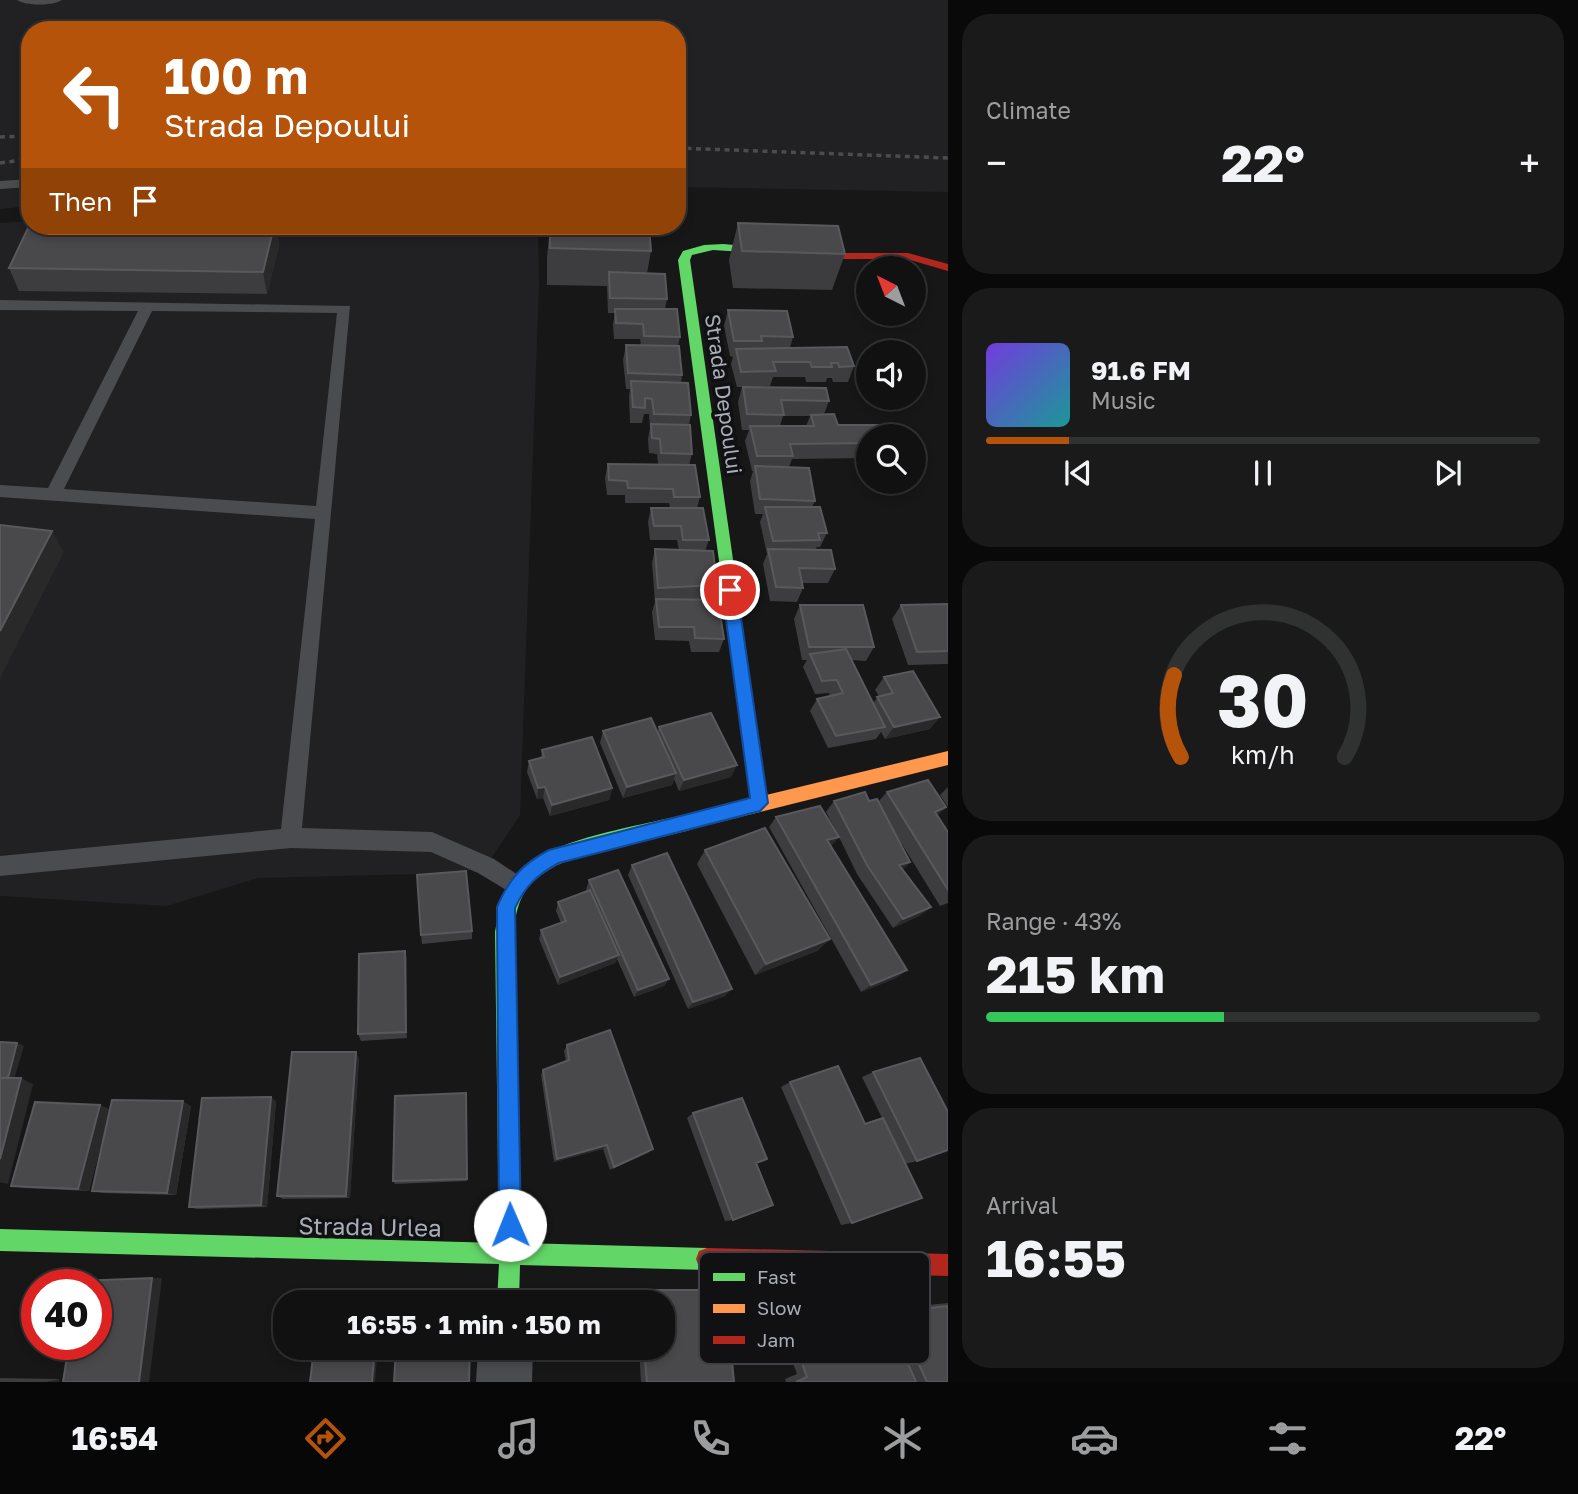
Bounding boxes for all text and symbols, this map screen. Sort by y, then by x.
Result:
text: 100 m [164,46,308,105]
icon: left [49,49,140,140]
text: Climate [986,96,1071,124]
text: Strada Depoului [164,106,410,144]
text: 22° [1221,131,1305,193]
text: − [986,140,1007,185]
text: + [1519,140,1540,185]
icon: arrive [126,182,164,220]
text: Then [49,186,112,217]
north arrow [856,256,926,326]
map controls [856,256,926,494]
street label: Strada Depoului [700,312,748,476]
button: sound [856,340,926,410]
text: 91.6 FM [1091,355,1191,386]
text: Music [1091,386,1156,414]
button: search [856,424,926,494]
icon: previous [1059,454,1097,492]
icon: pause [1244,454,1282,492]
icon: next [1429,454,1467,492]
pin [700,560,760,620]
icon: arrive [711,571,749,609]
text: 30 [1217,656,1309,743]
text: km/h [1231,739,1295,770]
text: Range · 43% [986,907,1121,935]
text: 215 km [986,942,1165,1004]
position arrow [473,1188,547,1262]
text: Arrival [986,1191,1058,1219]
street label: Strada Urlea [298,1210,442,1242]
text: 16:55 [986,1226,1126,1288]
legend [699,1252,930,1364]
text: Fast [757,1265,796,1288]
speed limit sign: 40 [21,1269,112,1360]
text: Slow [757,1296,802,1319]
text: 16:55 · 1 min · 150 m [347,1309,601,1340]
text: Jam [757,1328,795,1351]
icon: directions [301,1414,350,1463]
icon: music [494,1414,543,1463]
icon: phone [686,1414,735,1463]
icon: climate [878,1414,927,1463]
icon: car [1070,1414,1119,1463]
icon: filters [1263,1414,1312,1463]
text: 16:54 [72,1419,158,1457]
text: 22° [1455,1419,1506,1457]

